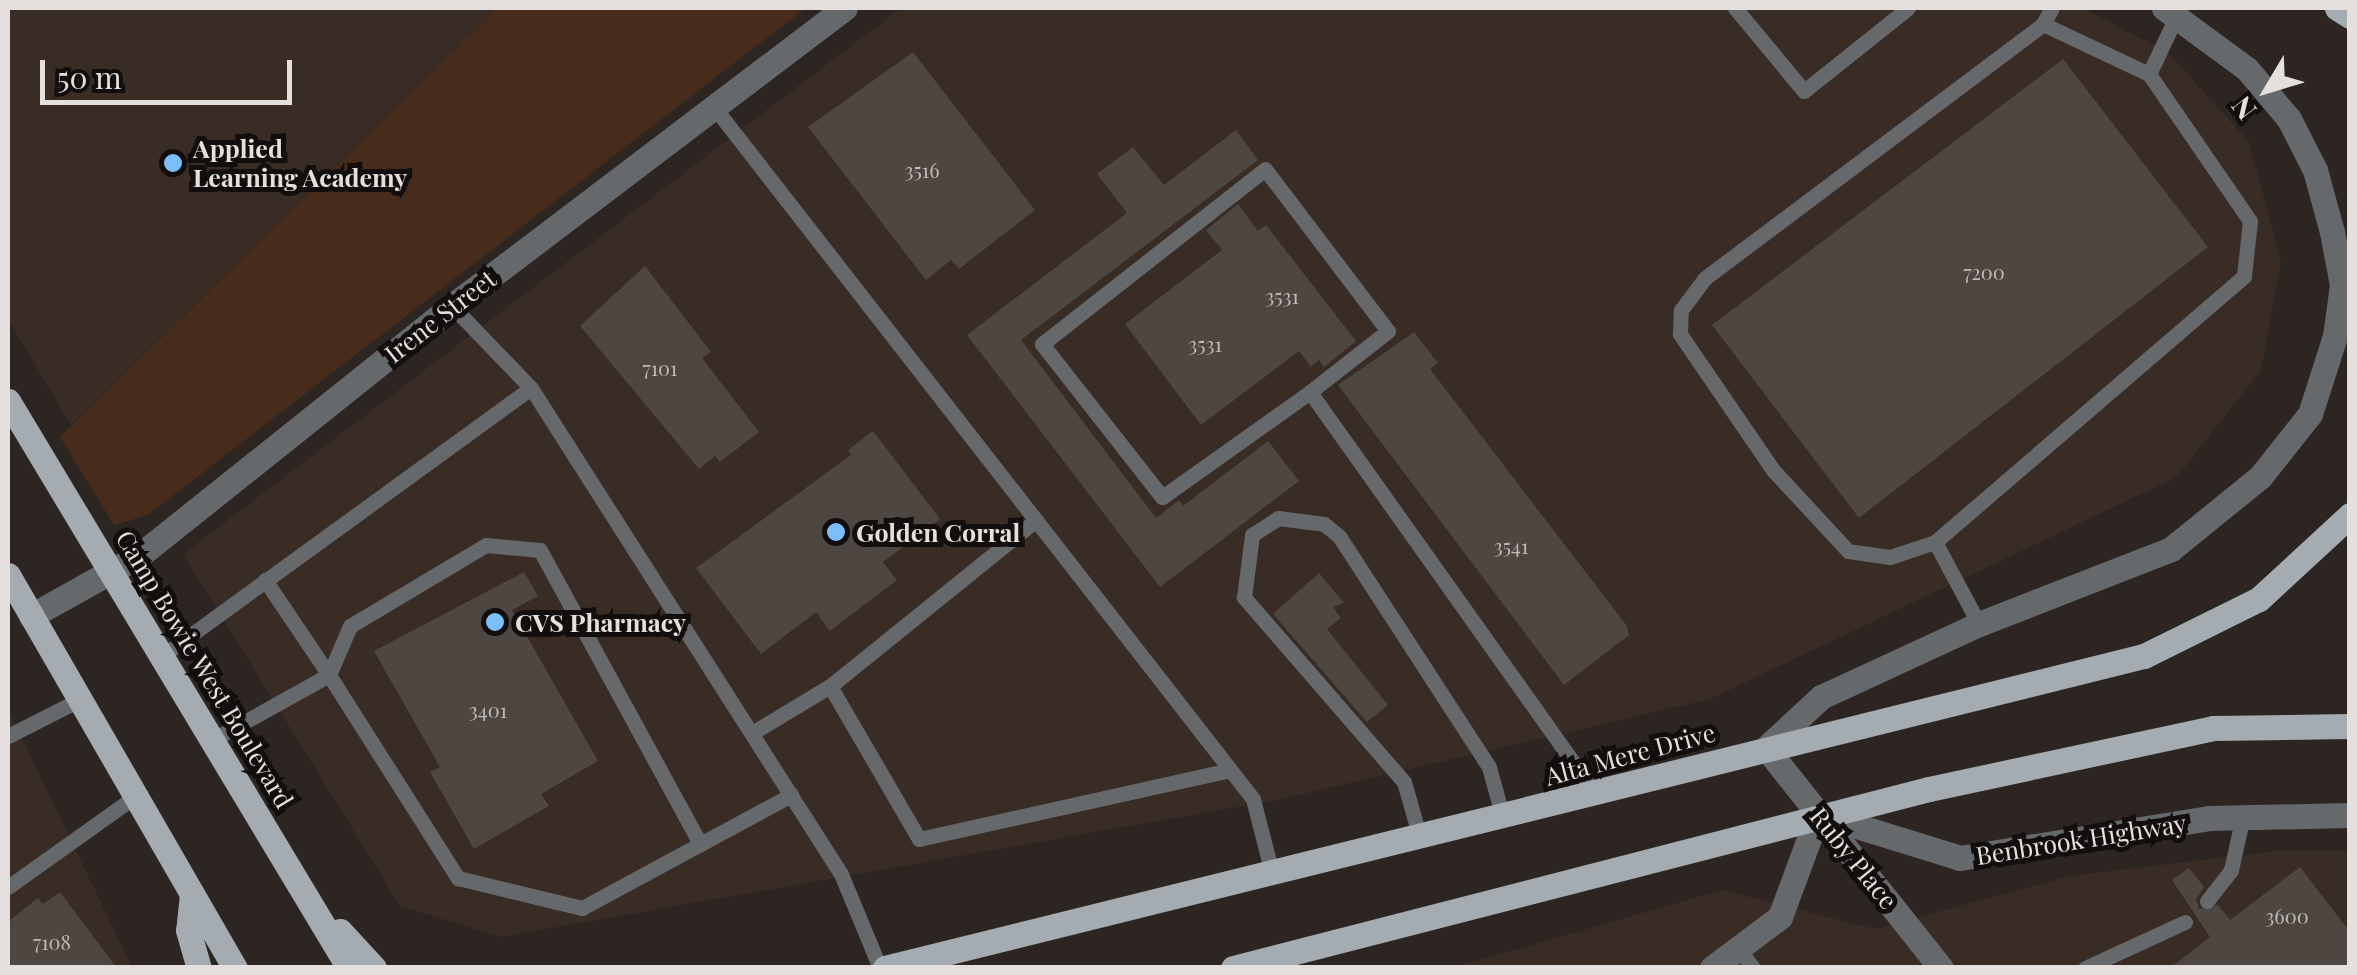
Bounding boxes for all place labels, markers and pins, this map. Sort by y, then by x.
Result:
place label: Applied Learning Academy [193,134,408,193]
marker: Applied Learning Academy [162,152,184,174]
place label: Golden Corral [856,517,1020,547]
marker: Golden Corral [825,521,847,543]
place label: CVS Pharmacy [515,607,686,637]
marker: CVS Pharmacy [484,611,506,633]

